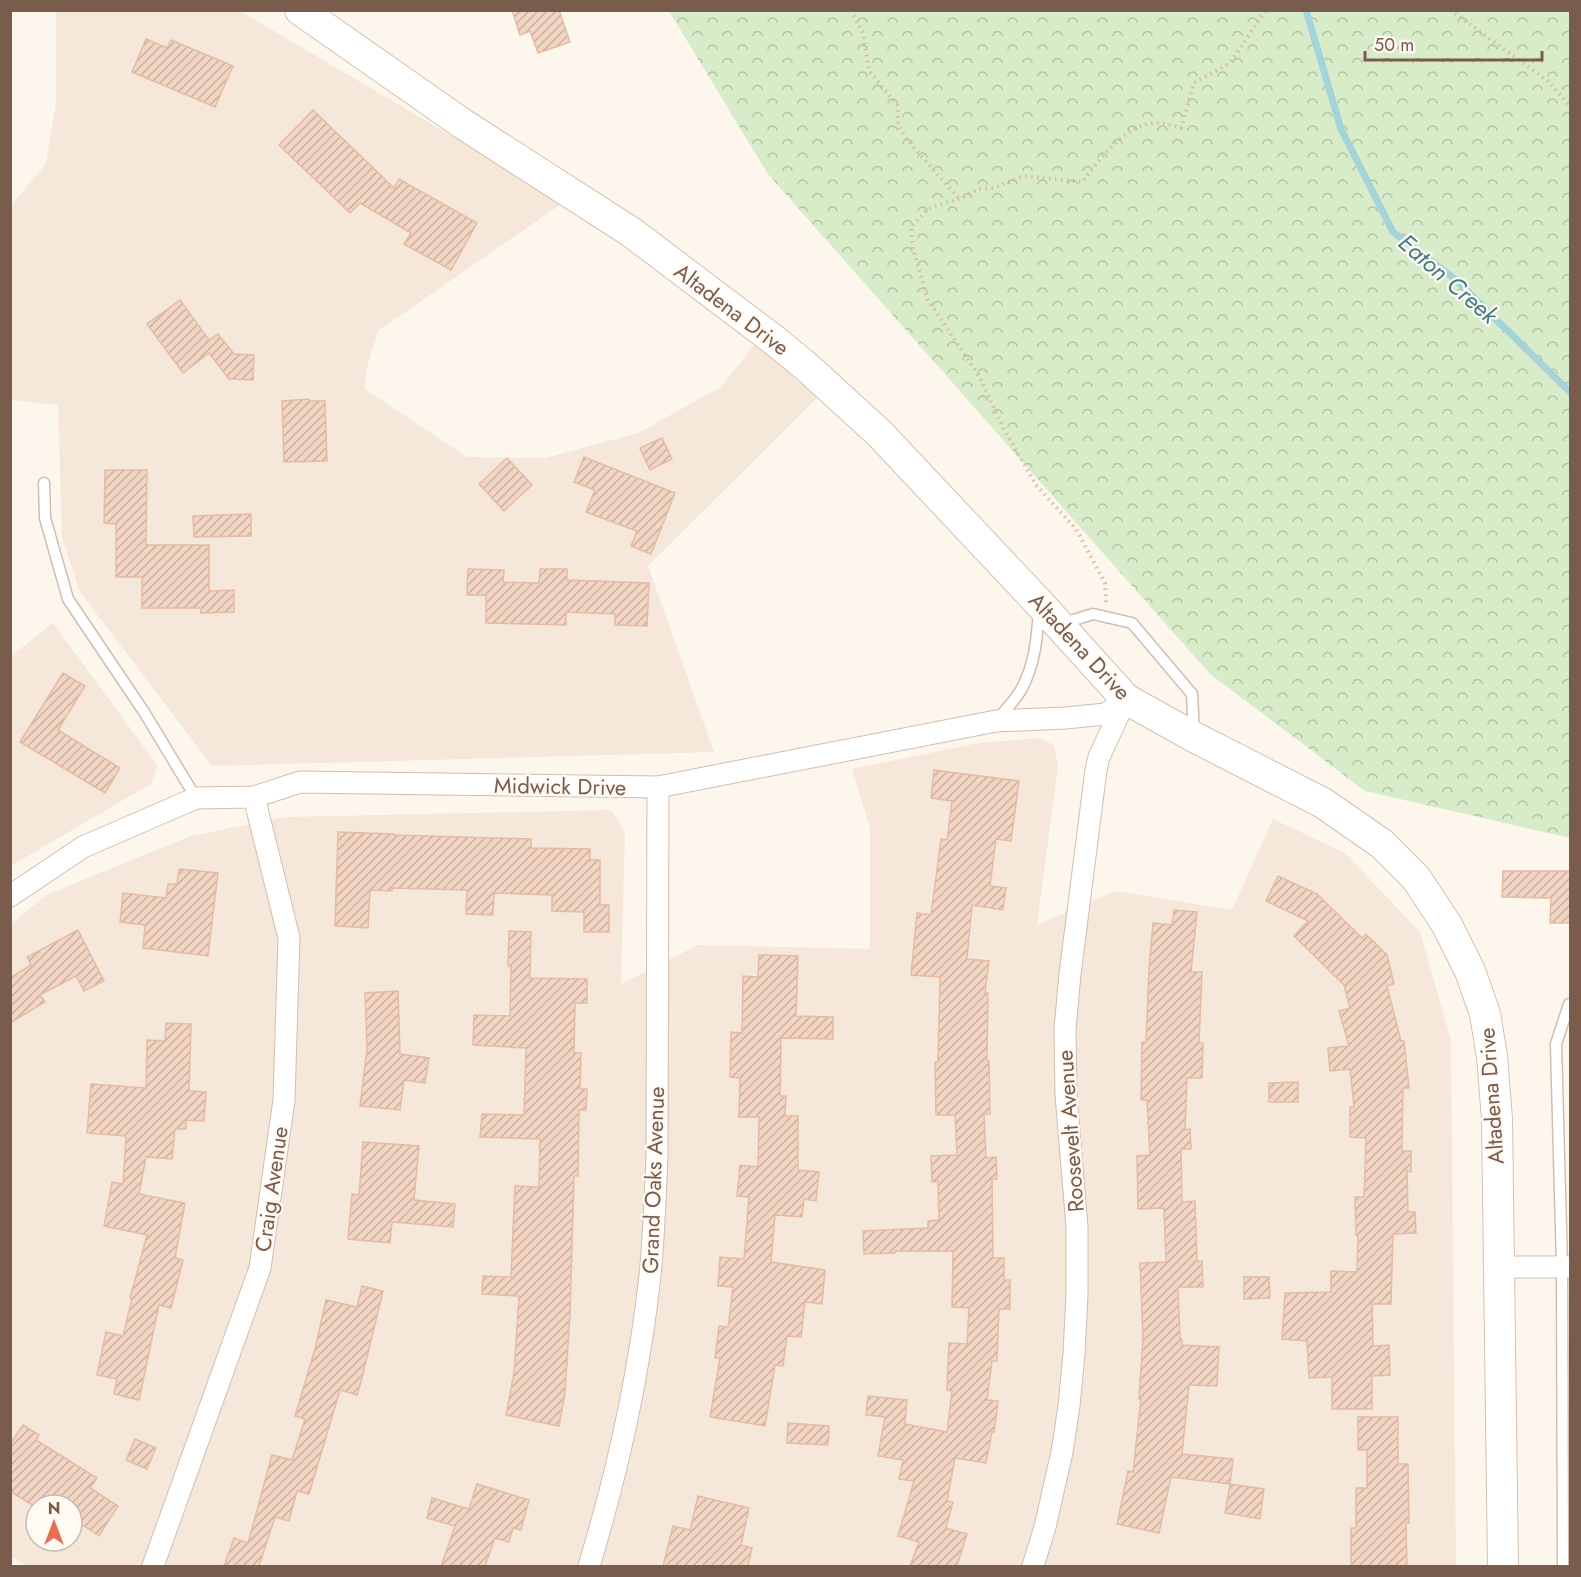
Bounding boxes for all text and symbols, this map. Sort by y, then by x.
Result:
scale bar [1365,24,1542,62]
text: 50 m [1374,32,1414,58]
water label: Eaton Creek [1391,225,1507,333]
street label: Altadena Drive [668,255,796,363]
street label: Altadena Drive [1022,585,1138,707]
street label: Midwick Drive [493,769,627,803]
street label: Altadena Drive [1470,1027,1512,1165]
street label: Roosevelt Avenue [1048,1049,1092,1213]
street label: Grand Oaks Avenue [634,1086,672,1274]
street label: Craig Avenue [246,1124,296,1254]
north arrow [24,1493,84,1553]
text: N [48,1497,60,1520]

